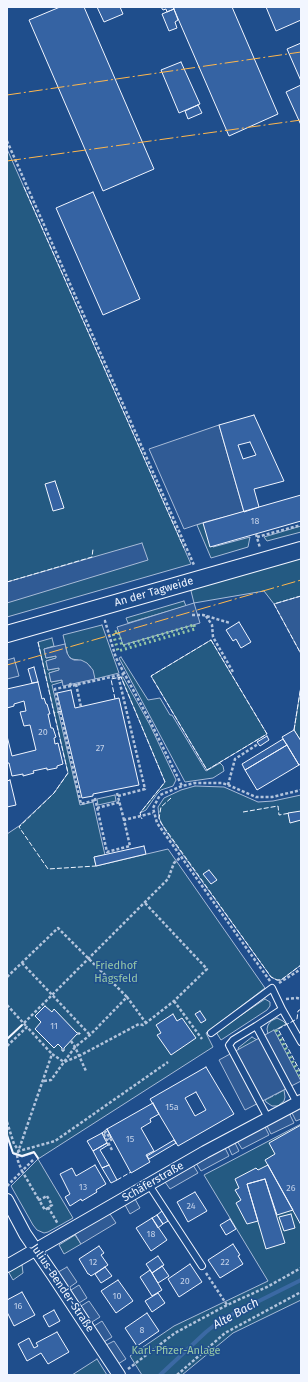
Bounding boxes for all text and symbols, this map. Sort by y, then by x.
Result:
house number: 18 [251,516,259,526]
street label: An der Tagweide [113,574,195,610]
house number: 20 [38,727,48,737]
house number: 27 [96,743,104,753]
park label: Friedhof Hagsfeld [94,959,138,985]
house number: 11 [50,1021,58,1031]
house number: 15a [165,1102,179,1112]
house number: 15 [126,1134,134,1144]
street label: Schäferstraße [120,1159,186,1205]
house number: 13 [79,1182,87,1192]
house number: 26 [286,1183,296,1193]
house number: 24 [187,1201,195,1211]
house number: 18 [147,1229,155,1239]
street label: Julius-Bender-Straße [27,1241,97,1335]
house number: 12 [89,1257,97,1267]
house number: 22 [221,1257,229,1267]
house number: 20 [180,1276,190,1286]
house number: 10 [113,1291,121,1301]
water label: Alte Bach [211,1296,261,1332]
house number: 16 [14,1301,22,1311]
house number: 8 [140,1325,144,1335]
park label: Karl-Pfizer-Anlage [131,1344,221,1358]

